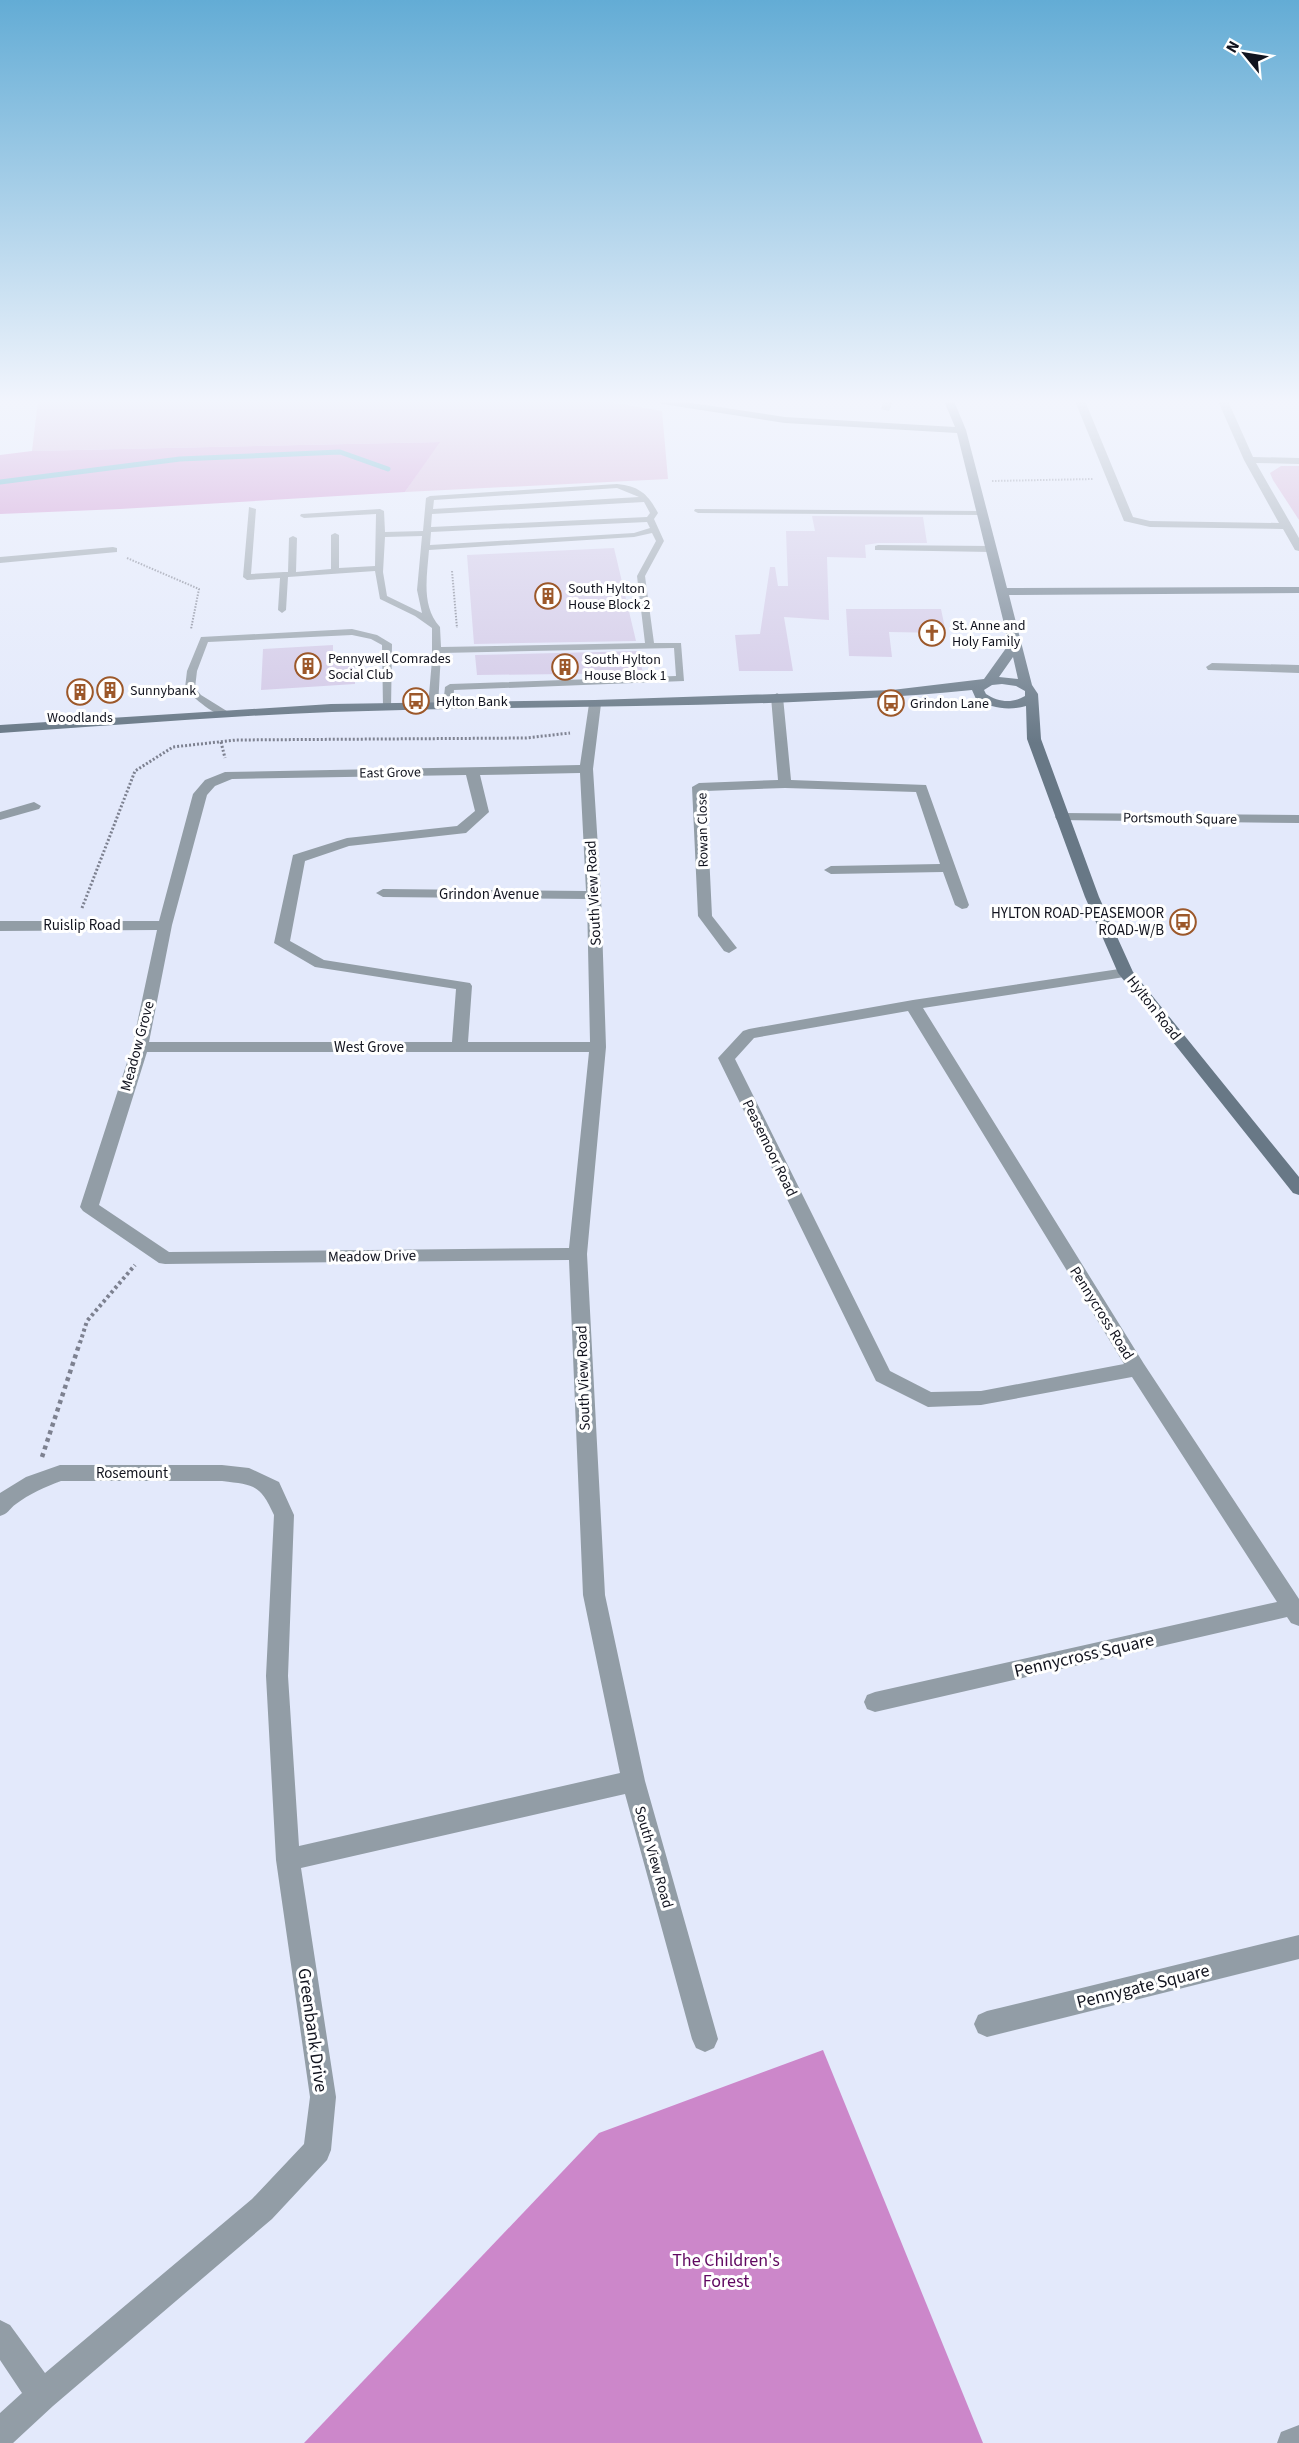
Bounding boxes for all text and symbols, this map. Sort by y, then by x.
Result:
north arrow [1215,24,1275,84]
text: N [1221,37,1245,57]
place label: South Hylton House Block 2 [568,579,650,615]
building icon: South Hylton House Block 2 [533,581,563,611]
place label: St. Anne and Holy Family [952,616,1025,652]
church icon: St. Anne and Holy Family [917,618,947,648]
place label: Pennywell Comrades Social Club [328,649,451,685]
place label: South Hylton House Block 1 [584,650,666,686]
building icon: Pennywell Comrades Social Club [293,651,323,681]
building icon: South Hylton House Block 1 [550,652,580,682]
building icon: Sunnybank [95,675,125,705]
building icon: Woodlands [65,677,95,707]
place label: Sunnybank [130,681,196,701]
bus stop icon: Hylton Bank [401,686,431,716]
bus stop icon: Grindon Lane [876,688,906,718]
place label: Hylton Bank [436,692,508,712]
place label: Grindon Lane [910,694,989,714]
place label: Woodlands [47,708,113,728]
street label: East Grove [359,762,421,784]
street label: Rowan Close [692,792,714,868]
street label: Portsmouth Square [1123,808,1237,830]
street label: South View Road [580,840,607,946]
street label: Grindon Avenue [439,884,539,905]
place label: HYLTON ROAD-PEASEMOOR ROAD-W/B [991,903,1164,941]
bus stop icon: HYLTON ROAD-PEASEMOOR ROAD-W/B [1168,907,1198,937]
street label: Ruislip Road [43,915,121,936]
street label: Hylton Road [1122,971,1186,1045]
street label: Meadow Grove [115,999,160,1094]
street label: West Grove [334,1037,404,1058]
street label: Peasemoor Road [737,1096,802,1200]
street label: Meadow Drive [328,1245,416,1268]
street label: Pennycross Road [1064,1262,1139,1364]
street label: South View Road [571,1325,596,1431]
street label: Rosemount [96,1463,168,1484]
street label: Pennycross Square [1012,1627,1157,1684]
street label: South View Road [629,1804,678,1911]
street label: Pennygate Square [1074,1958,1212,2015]
street label: Greenbank Drive [291,1966,334,2094]
park label: The Children's Forest [672,2248,780,2294]

